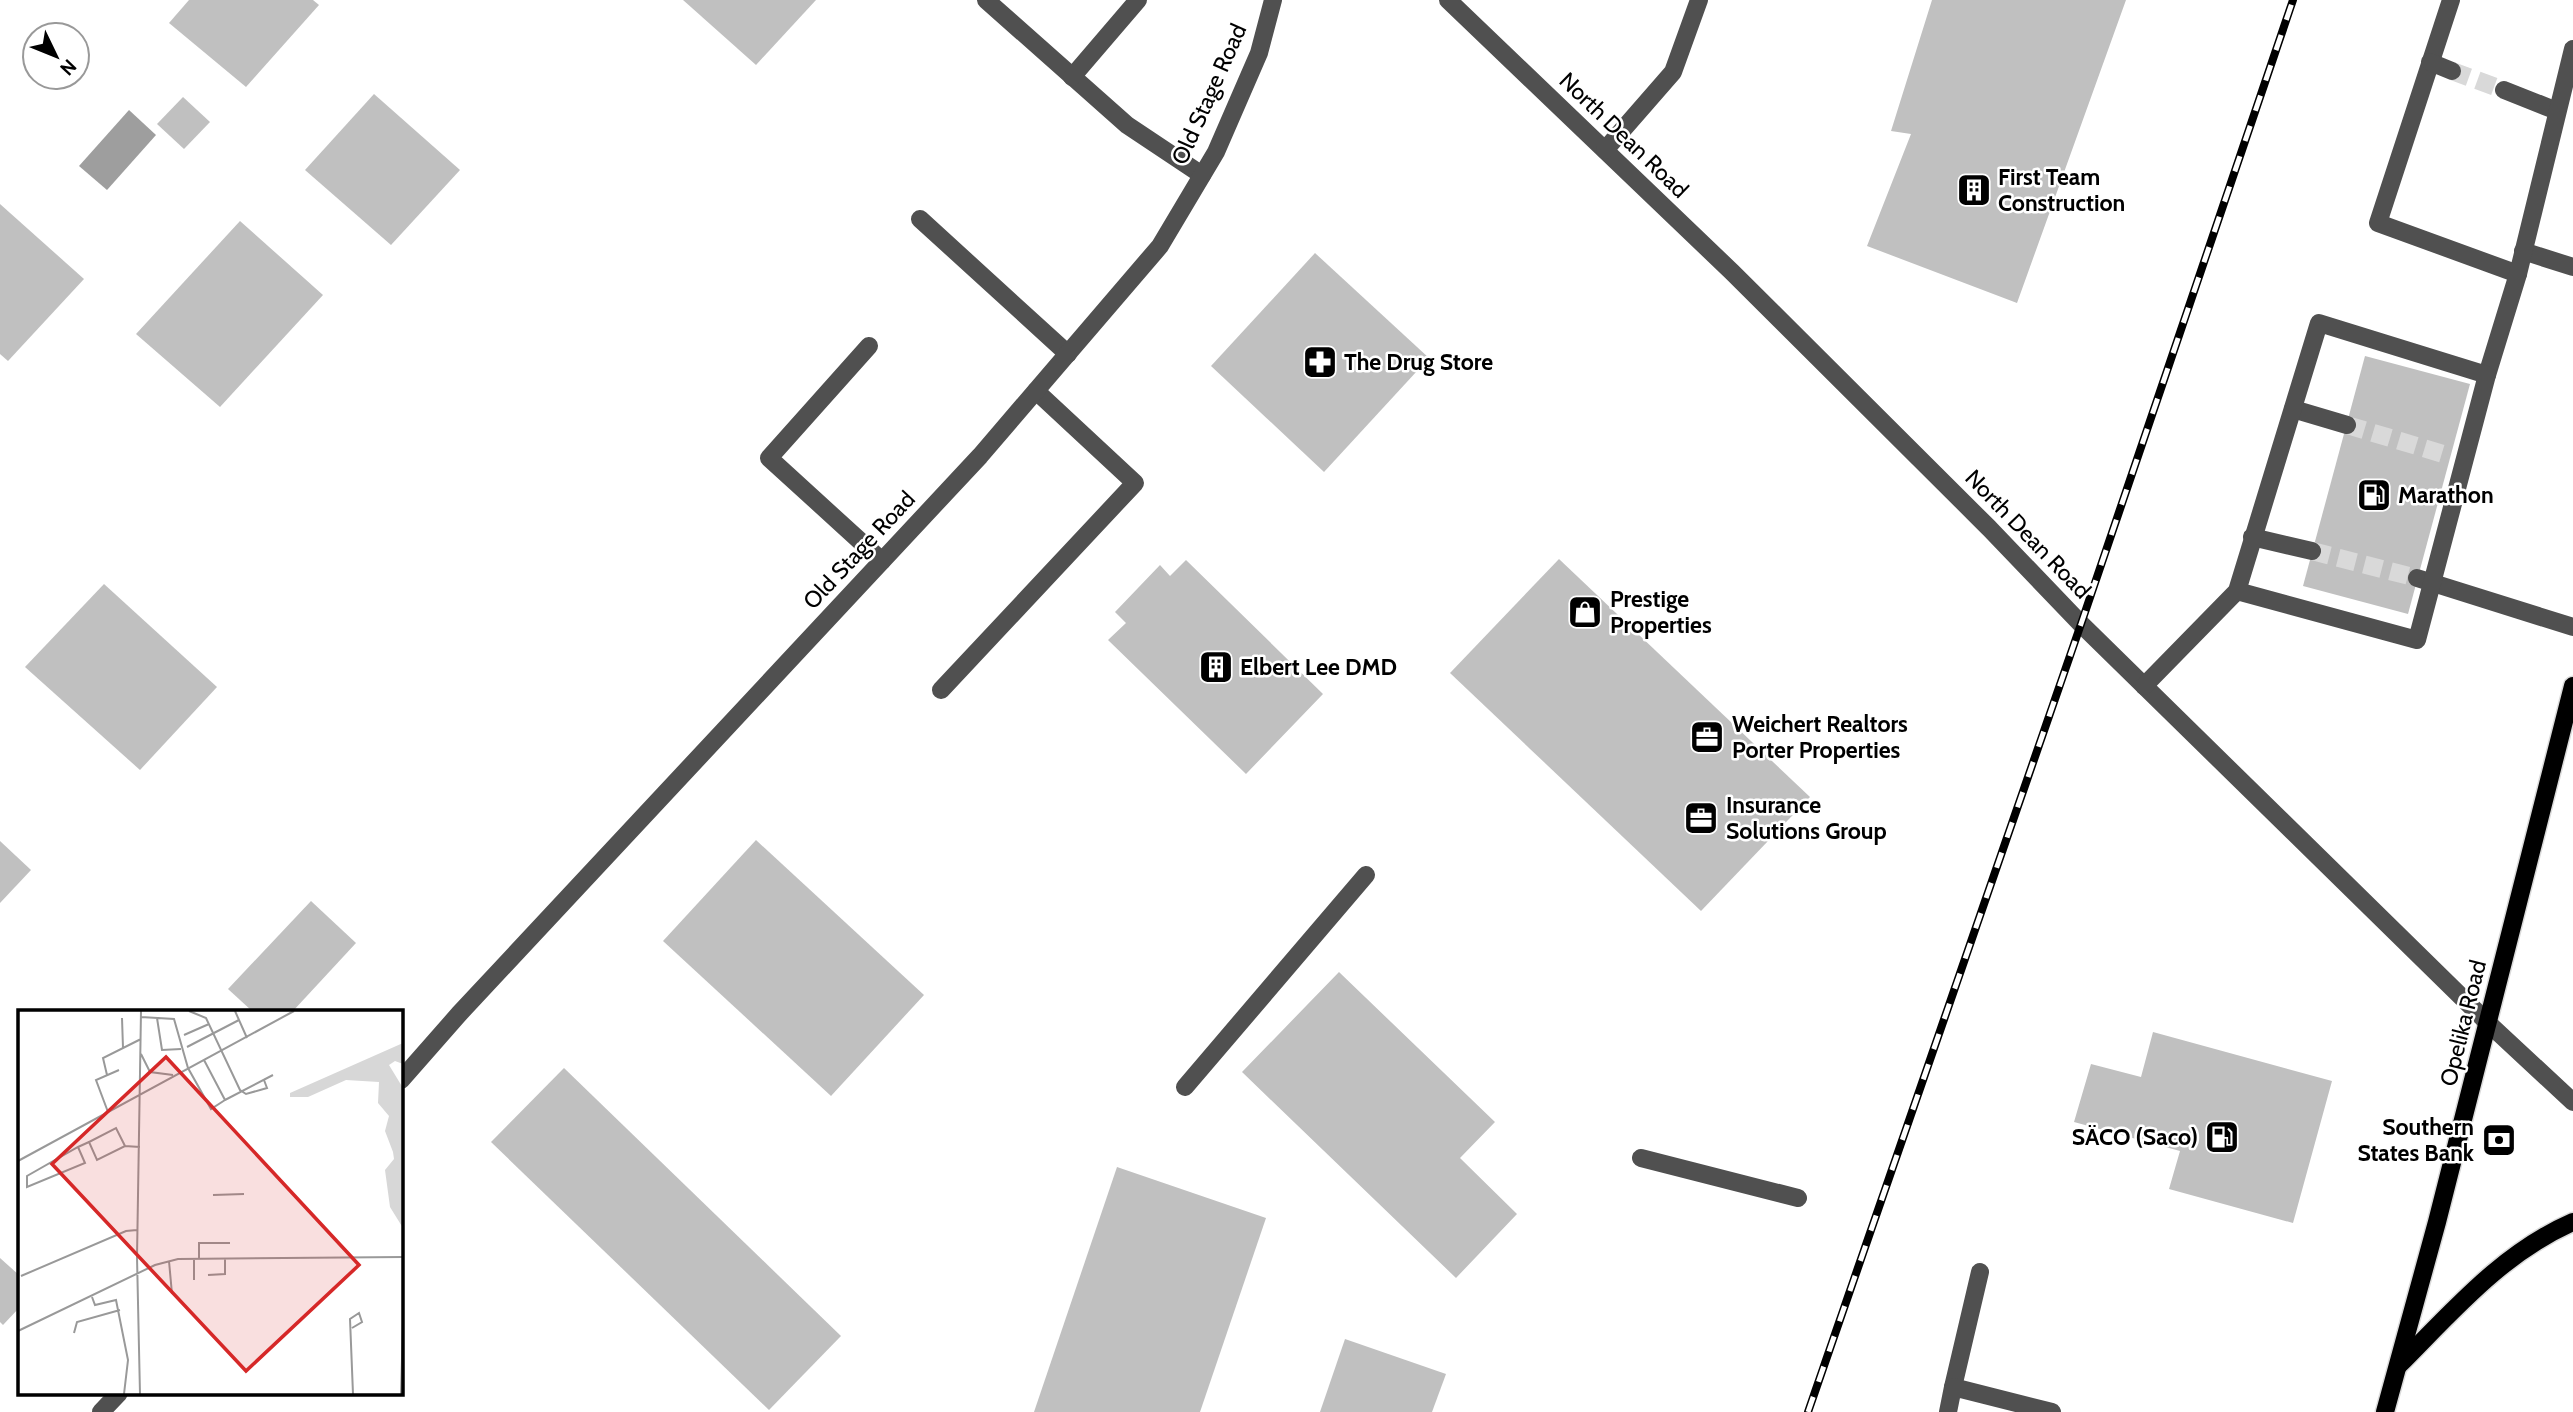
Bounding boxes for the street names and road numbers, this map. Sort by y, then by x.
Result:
street label: Old Stage Road [1166,19,1252,169]
street label: North Dean Road [1554,66,1694,204]
street label: North Dean Road [1959,464,2097,604]
street label: Old Stage Road [797,485,921,615]
street label: Opelika Road [2434,957,2492,1089]

